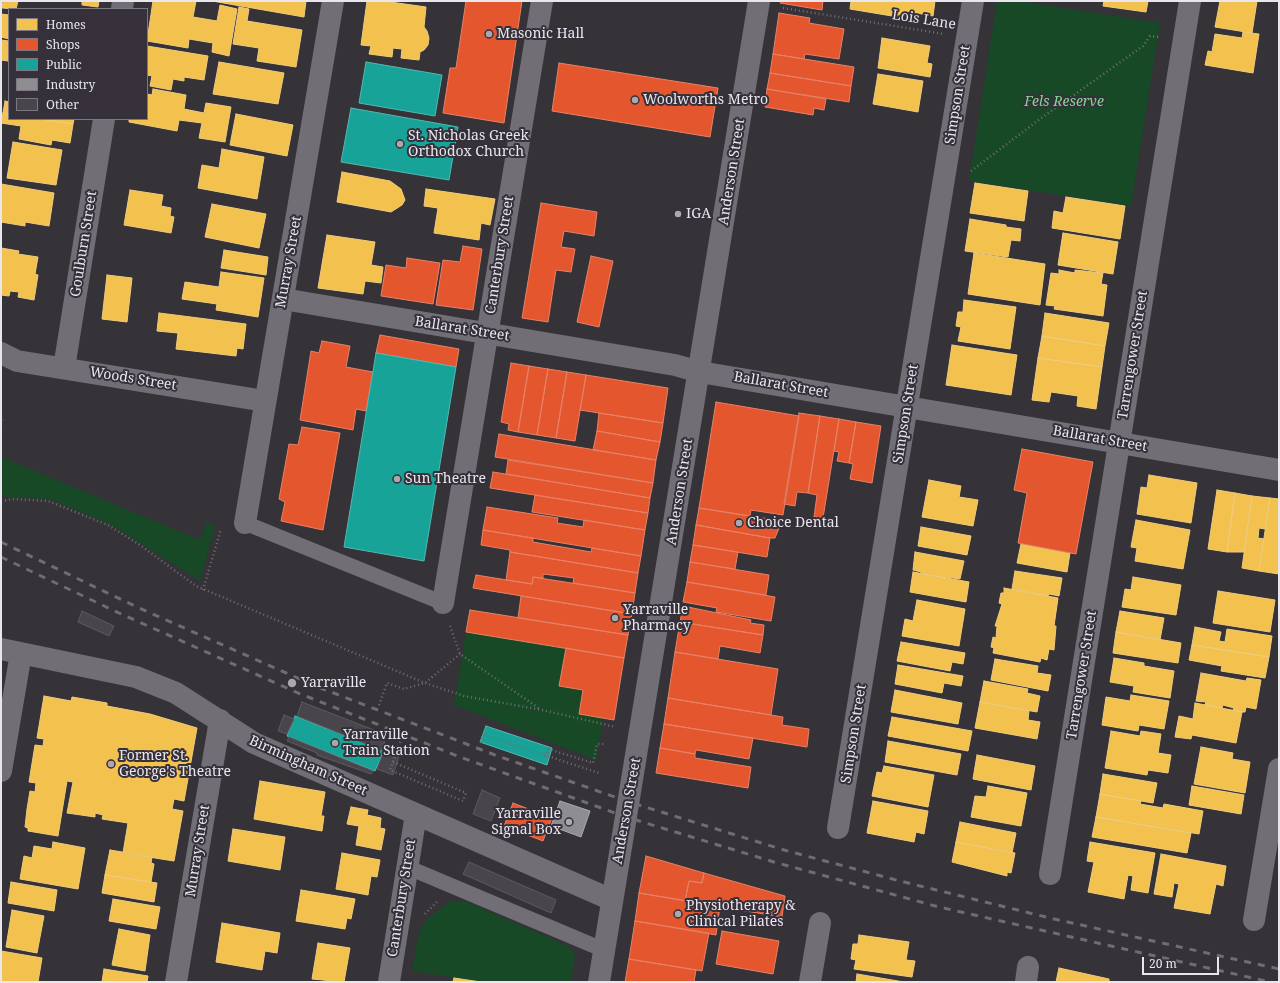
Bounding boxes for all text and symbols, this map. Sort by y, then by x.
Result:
street label: Lois Lane [891,7,957,33]
legend [8,8,148,120]
text: Homes [46,16,86,33]
place label: Masonic Hall [497,26,584,42]
marker: Masonic Hall [484,29,494,39]
text: Shops [46,36,80,53]
street label: Simpson Street [942,44,974,146]
text: Public [46,56,82,73]
text: Industry [46,76,95,93]
place label: Woolworths Metro [643,92,768,108]
park label: Fels Reserve [1024,94,1104,110]
marker: Woolworths Metro [630,95,640,105]
text: Other [46,96,79,113]
street label: Anderson Street [715,118,749,226]
place label: St. Nicholas Greek Orthodox Church [408,128,529,160]
marker: St. Nicholas Greek Orthodox Church [395,139,405,149]
street label: Goulburn Street [67,190,101,298]
street label: Canterbury Street [482,195,518,315]
place label: IGA [686,206,711,222]
marker: IGA [673,209,683,219]
street label: Murray Street [273,215,305,309]
street label: Tarrengower Street [1115,289,1151,421]
street label: Ballarat Street [414,313,510,345]
street label: Simpson Street [890,363,922,465]
street label: Woods Street [88,364,178,394]
street label: Ballarat Street [733,368,829,402]
street label: Ballarat Street [1052,422,1148,456]
street label: Anderson Street [663,438,697,546]
place label: Sun Theatre [405,471,486,487]
marker: Sun Theatre [392,474,402,484]
place label: Choice Dental [747,515,839,531]
marker: Choice Dental [734,518,744,528]
place label: Yarraville Pharmacy [623,602,691,634]
street label: Tarrengower Street [1064,609,1100,741]
marker: Yarraville Pharmacy [610,613,620,623]
place label: Yarraville [301,675,366,691]
marker: Yarraville [286,677,298,689]
street label: Simpson Street [838,683,870,785]
place label: Yarraville Train Station [343,727,430,760]
street label: Birmingham Street [246,732,370,800]
marker: Yarraville Train Station [330,738,340,748]
place label: Former St. George's Theatre [119,748,231,780]
street label: Anderson Street [609,757,645,865]
marker: Former St. George's Theatre [106,759,116,769]
street label: Murray Street [182,804,214,898]
place label: Yarraville Signal Box [491,806,561,838]
marker: Yarraville Signal Box [564,817,574,827]
street label: Canterbury Street [384,838,420,958]
place label: Physiotherapy & Clinical Pilates [686,898,796,930]
marker: Physiotherapy & Clinical Pilates [673,909,683,919]
scale bar [1144,949,1221,975]
text: 20 m [1149,955,1177,972]

